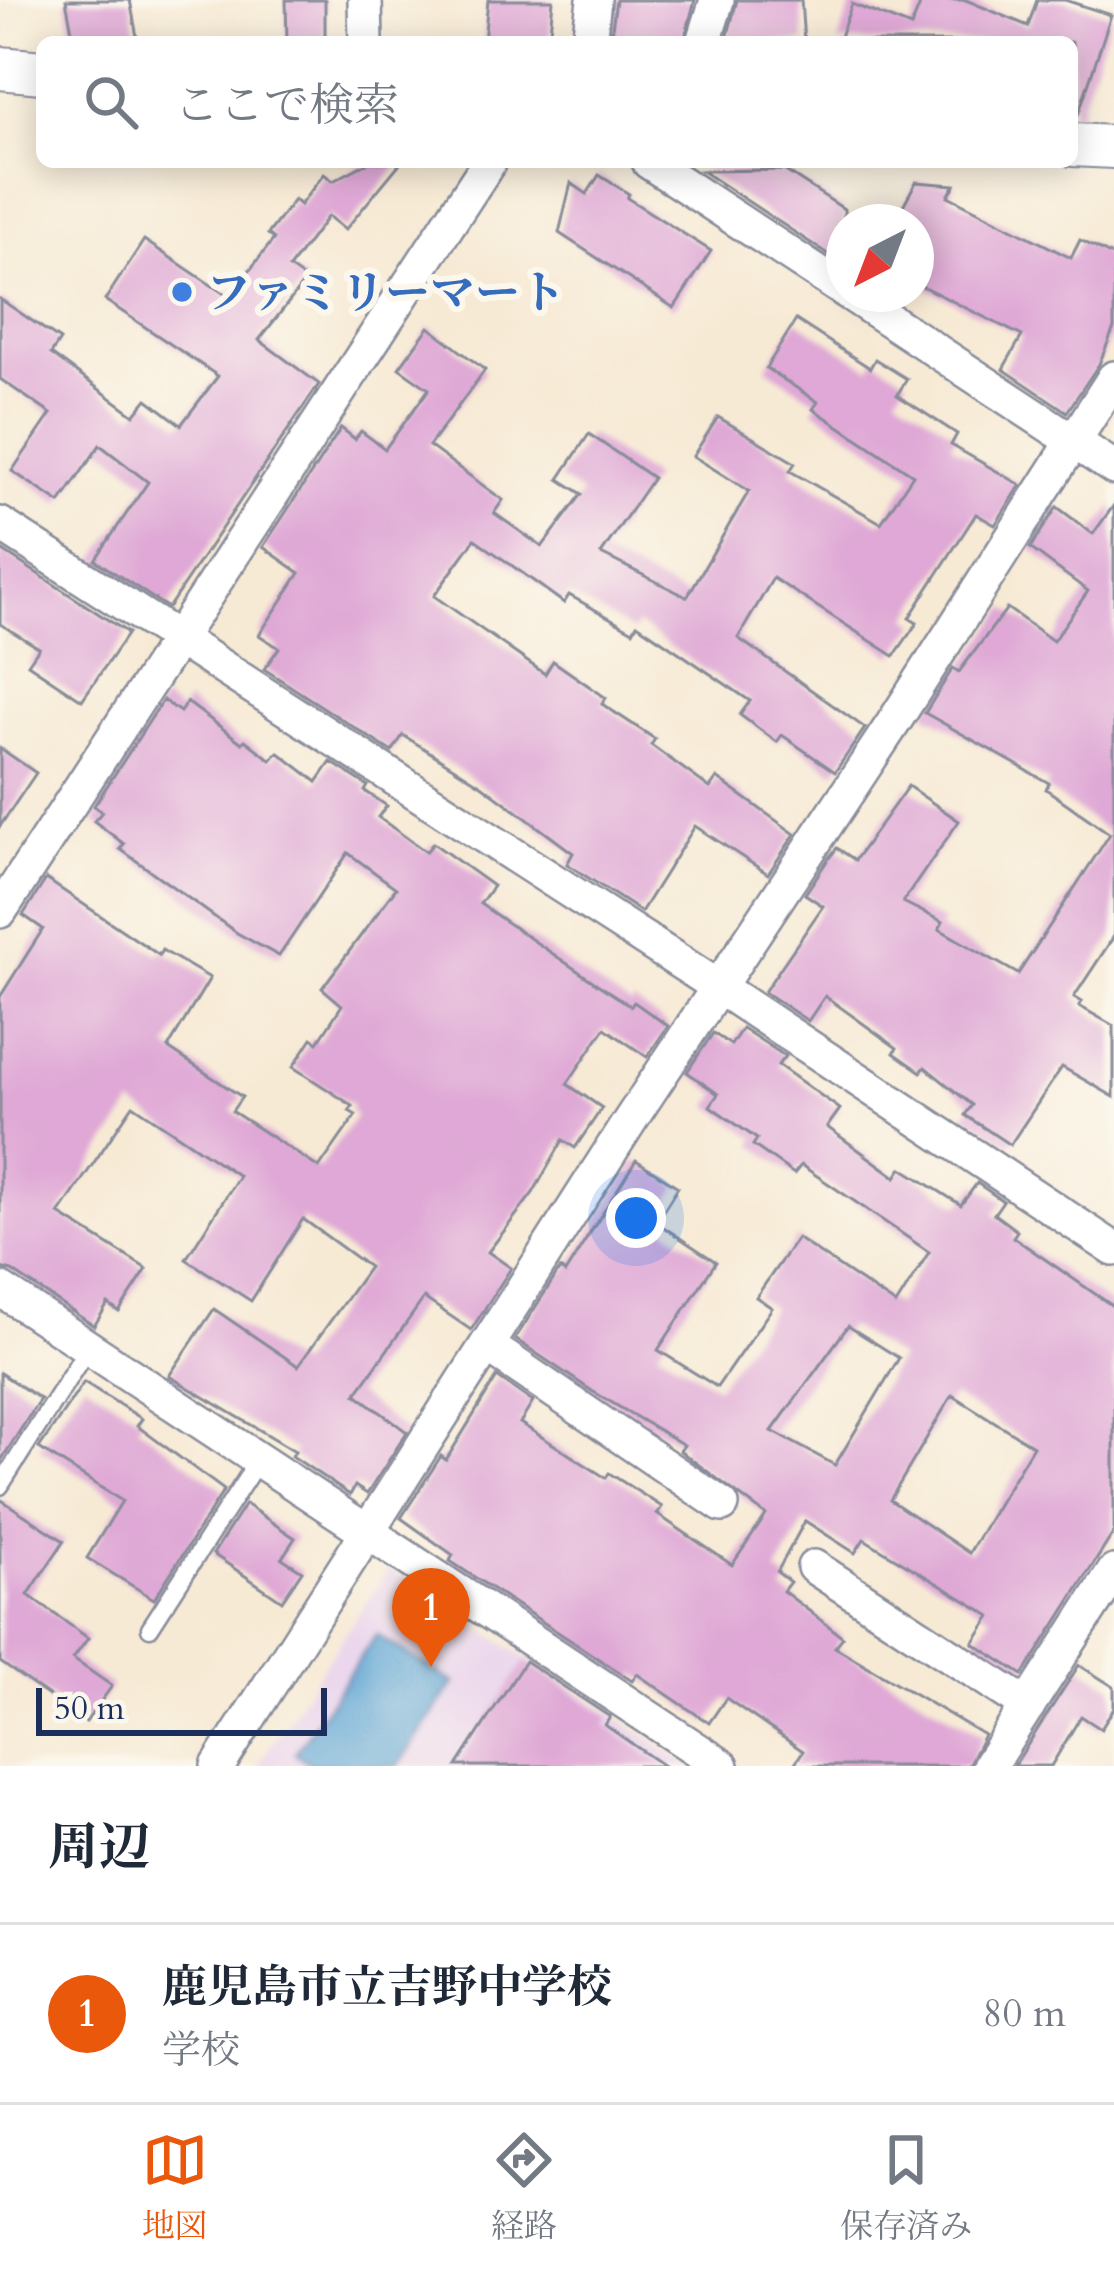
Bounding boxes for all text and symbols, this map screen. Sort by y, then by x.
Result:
search box [36,36,1078,168]
icon: search [78,69,144,135]
text: ここで検索 [174,75,399,136]
north arrow [826,204,934,312]
place label: ファミリーマート [206,263,565,324]
marker: ファミリーマート [169,279,195,305]
your location [606,1188,666,1248]
pin: 1 [392,1568,470,1667]
scale bar [36,1682,327,1735]
text: 50 m [54,1686,125,1731]
text: 周辺 [48,1813,150,1883]
text: 鹿児島市立吉野中学校 [162,1957,612,2018]
text: 1 [77,1987,97,2040]
text: 80 m [983,1987,1066,2040]
text: 学校 [162,2024,240,2077]
tab: 地図 [142,2127,208,2249]
tab: 経路 [491,2127,557,2249]
tab: 保存済み [840,2127,972,2249]

